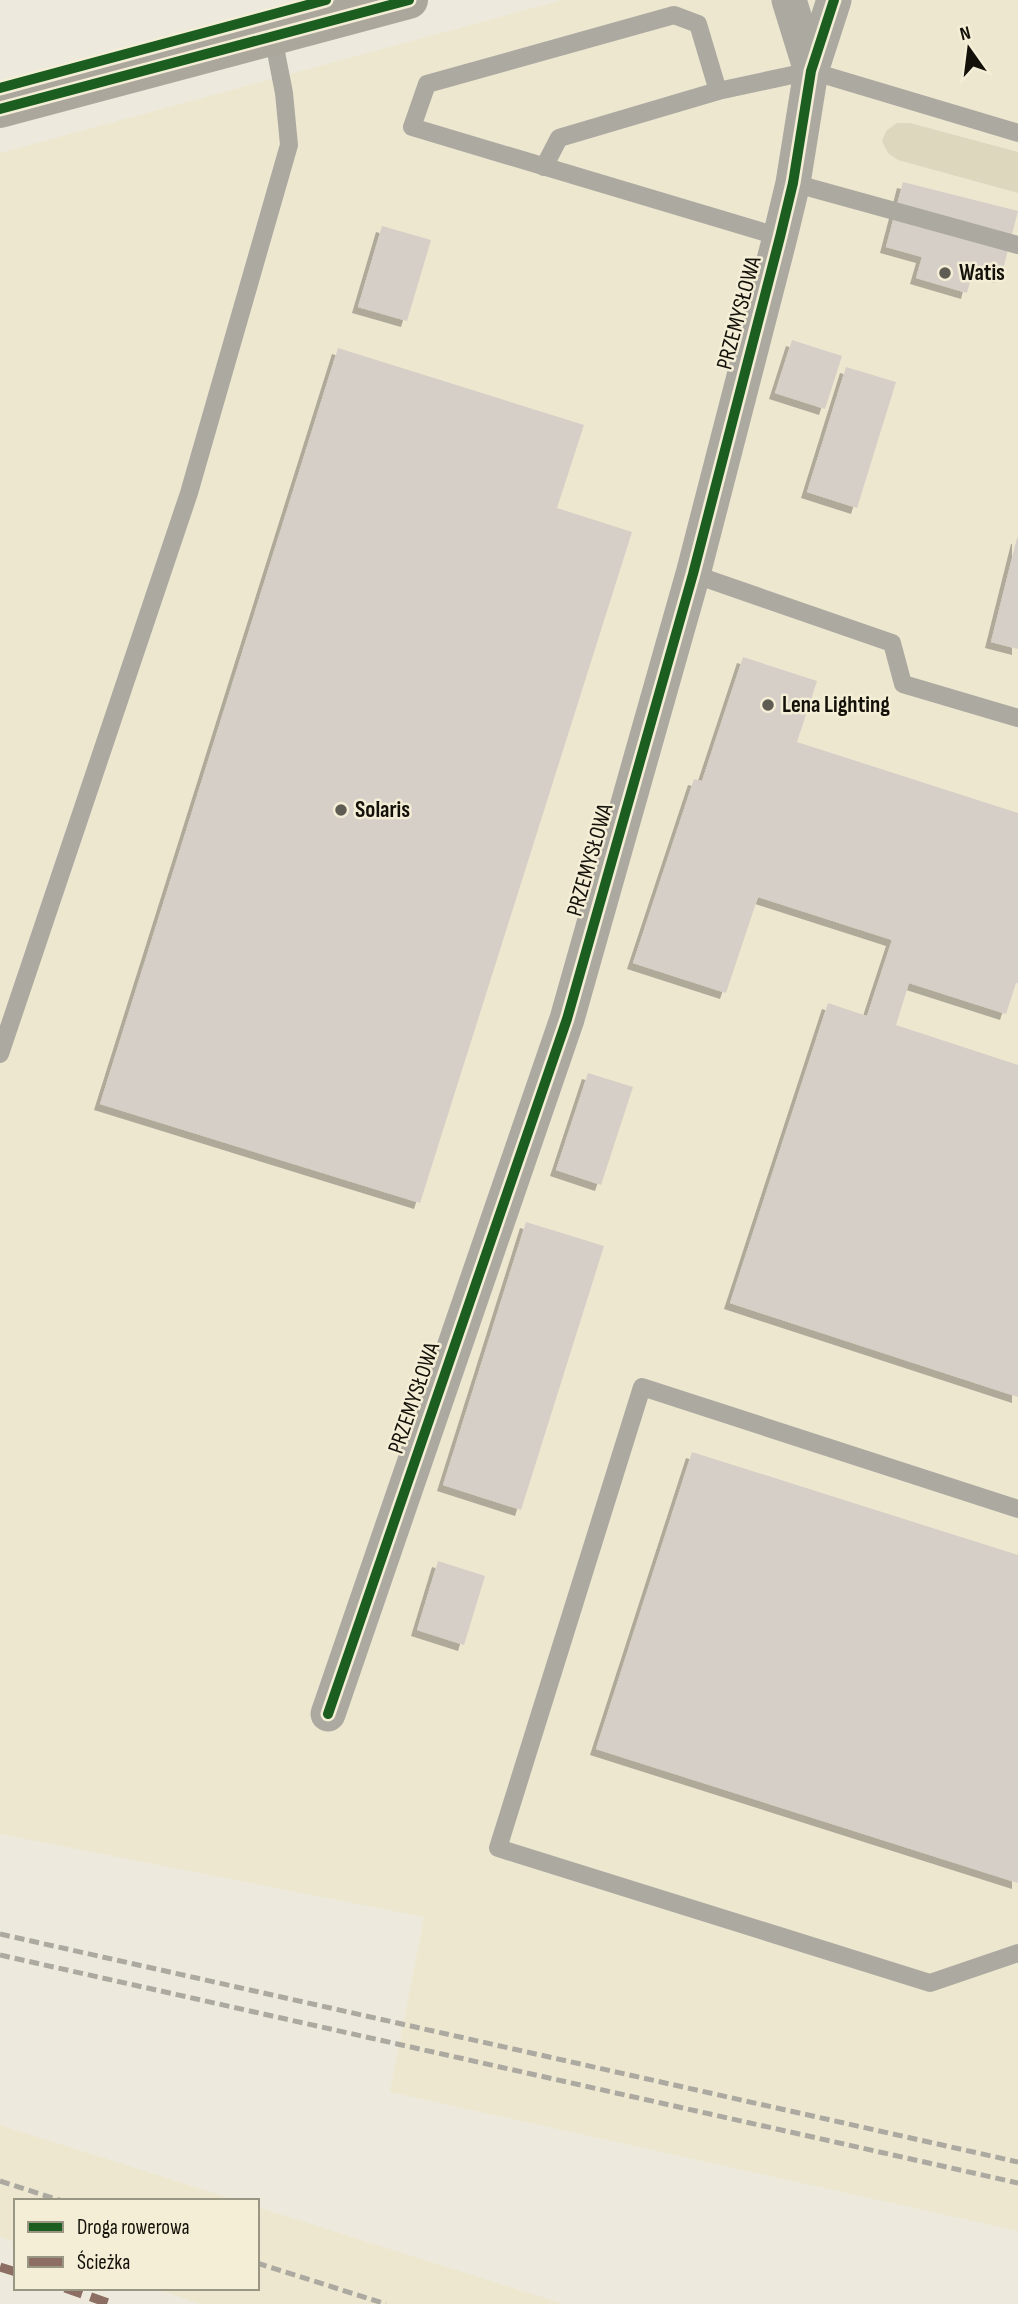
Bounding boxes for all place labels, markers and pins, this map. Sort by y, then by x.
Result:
place label: Watis [959,259,1005,287]
marker: Watis [937,265,953,281]
place label: Lena Lighting [782,691,890,719]
marker: Lena Lighting [760,697,776,713]
place label: Solaris [355,796,410,824]
marker: Solaris [333,802,349,818]

